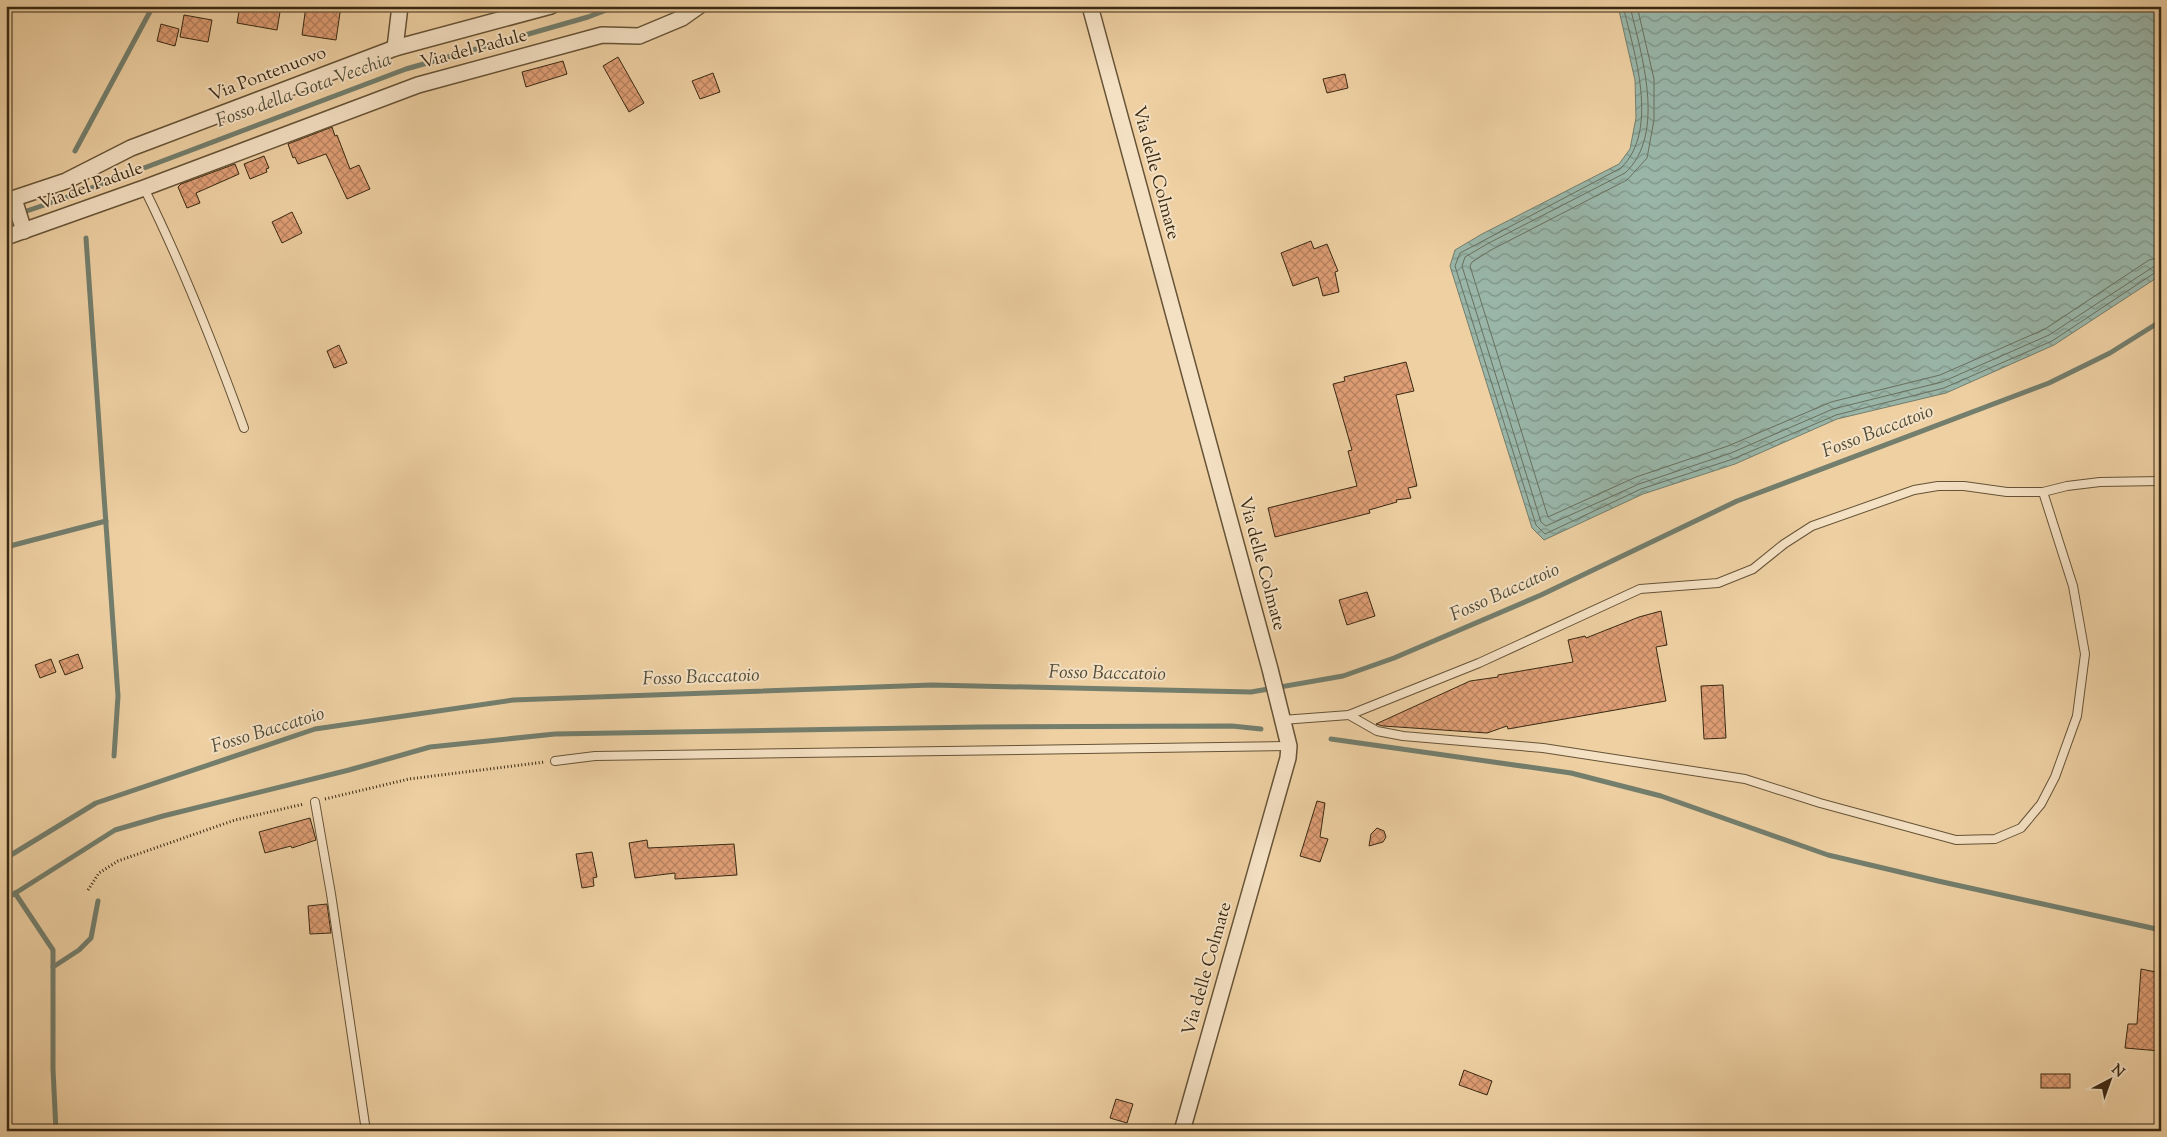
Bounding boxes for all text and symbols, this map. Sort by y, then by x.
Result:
street label: Via del Padule [418,23,530,77]
street label: Via Pontenuovo [206,41,331,109]
water label: Fosso della Gota Vecchia [212,47,396,135]
street label: Via delle Colmate [1125,103,1185,243]
street label: Via del Padule [35,156,147,218]
water label: Fosso Baccatoio [1818,398,1938,466]
street label: Via delle Colmate [1231,494,1291,634]
water label: Fosso Baccatoio [1446,557,1564,629]
water label: Fosso Baccatoio [1048,659,1166,689]
water label: Fosso Baccatoio [642,662,760,694]
water label: Fosso Baccatoio [208,701,328,761]
street label: Via delle Colmate [1177,899,1239,1039]
north arrow [2084,1054,2134,1104]
text: N [2106,1060,2128,1083]

